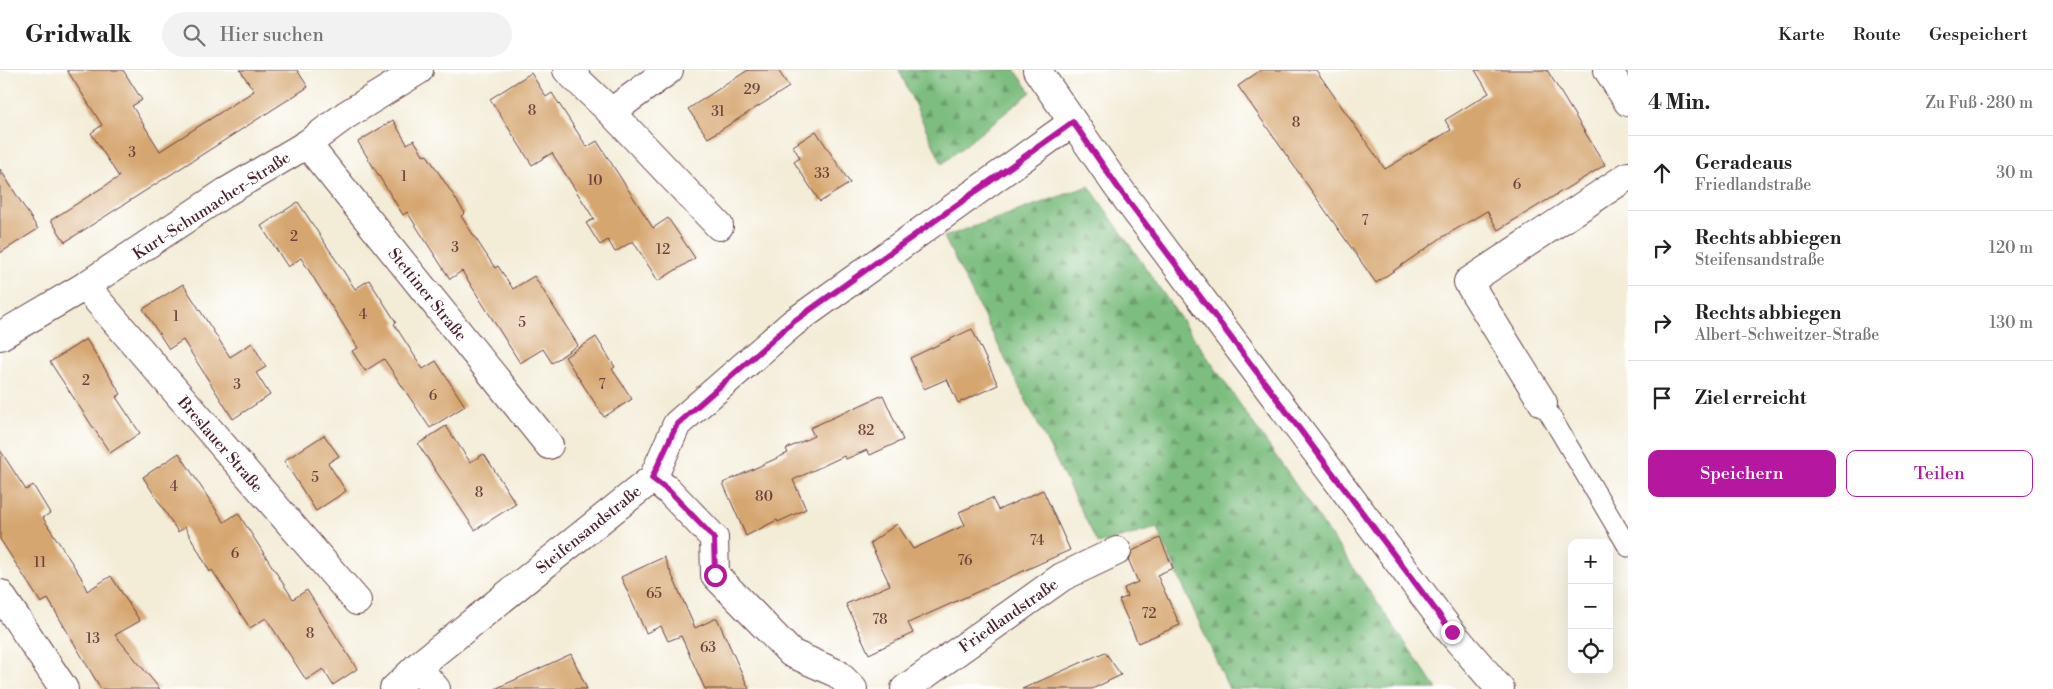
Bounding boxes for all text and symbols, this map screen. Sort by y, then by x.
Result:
search box [162,12,512,57]
text: Gridwalk [25,20,132,50]
icon: search [180,21,208,49]
text: Hier suchen [220,23,324,47]
text: Karte [1778,23,1825,46]
text: Route [1853,23,1901,46]
text: Gespeichert [1929,23,2028,46]
house number: 29 [744,81,760,99]
text: 4 Min. [1648,90,1710,116]
text: Zu Fuß · 280 m [1926,93,2033,113]
house number: 8 [528,102,536,120]
house number: 31 [711,103,725,121]
house number: 8 [1292,114,1300,132]
house number: 3 [128,144,136,162]
street label: Kurt-Schumacher-Straße [129,147,294,264]
text: Geradeaus [1695,151,1792,175]
icon: ahead [1648,159,1676,187]
text: 30 m [1996,163,2033,183]
house number: 33 [814,165,830,183]
house number: 1 [401,168,407,186]
house number: 10 [588,172,602,190]
text: Friedlandstraße [1695,175,1811,195]
house number: 6 [1513,176,1522,194]
house number: 7 [1361,212,1369,230]
text: Rechts abbiegen [1695,226,1841,250]
house number: 2 [290,228,298,246]
icon: right [1648,234,1676,262]
text: 120 m [1989,238,2033,258]
house number: 3 [451,239,459,257]
house number: 12 [656,241,670,259]
street label: Stettiner Straße [384,244,471,345]
text: Steifensandstraße [1695,250,1825,270]
text: Rechts abbiegen [1695,301,1841,325]
house number: 4 [359,306,367,324]
house number: 1 [173,308,179,326]
icon: right [1648,309,1676,337]
text: 130 m [1989,313,2033,333]
house number: 5 [518,314,526,332]
text: Albert-Schweitzer-Straße [1695,325,1879,345]
house number: 2 [82,372,90,390]
house number: 3 [233,376,241,394]
house number: 7 [598,376,606,394]
icon: arrive [1648,384,1676,412]
text: Ziel erreicht [1695,386,1806,410]
house number: 6 [429,387,438,405]
street label: Breslauer Straße [173,392,267,497]
house number: 82 [858,422,874,440]
button: Speichern [1648,450,1836,497]
button: Teilen [1846,450,2033,497]
house number: 5 [311,469,319,487]
house number: 4 [170,478,178,496]
street label: Steifensandstraße [532,481,645,578]
house number: 8 [475,484,483,502]
house number: 80 [755,488,773,506]
house number: 74 [1030,532,1044,550]
map controls [1568,539,1613,674]
button: + [1568,539,1613,584]
house number: 6 [231,545,240,563]
house number: 76 [957,552,973,570]
house number: 11 [34,554,46,572]
route start [704,564,727,587]
street label: Friedlandstraße [955,574,1062,657]
button: − [1568,584,1613,629]
house number: 65 [646,585,662,603]
house number: 72 [1142,605,1156,623]
house number: 78 [872,611,888,629]
route end [1441,621,1464,644]
house number: 8 [306,625,314,643]
button: locate [1568,629,1613,674]
house number: 13 [86,630,100,648]
house number: 63 [700,639,716,657]

